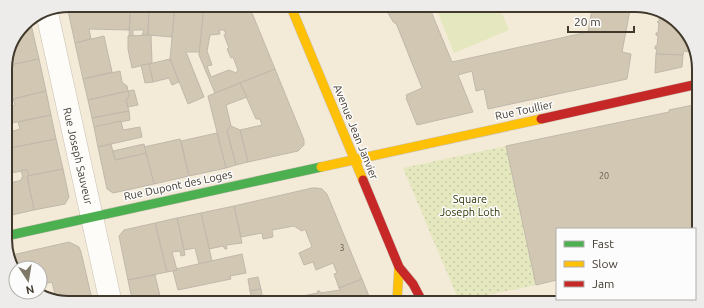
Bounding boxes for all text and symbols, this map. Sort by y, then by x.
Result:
scale bar [568,8,634,34]
text: 20 m [574,15,601,28]
street label: Avenue Jean Janvier [331,83,381,182]
street label: Rue Toullier [494,98,555,122]
street label: Rue Joseph Sauveur [61,106,95,206]
street label: Rue Dupont des Loges [123,168,234,202]
house number: 20 [599,171,609,181]
park label: Square Joseph Loth [440,193,500,218]
legend [556,228,696,300]
text: Fast [592,237,614,250]
house number: 3 [339,243,345,253]
text: Slow [592,257,618,270]
north arrow [8,260,48,300]
text: Jam [592,277,614,290]
text: N [25,283,35,297]

